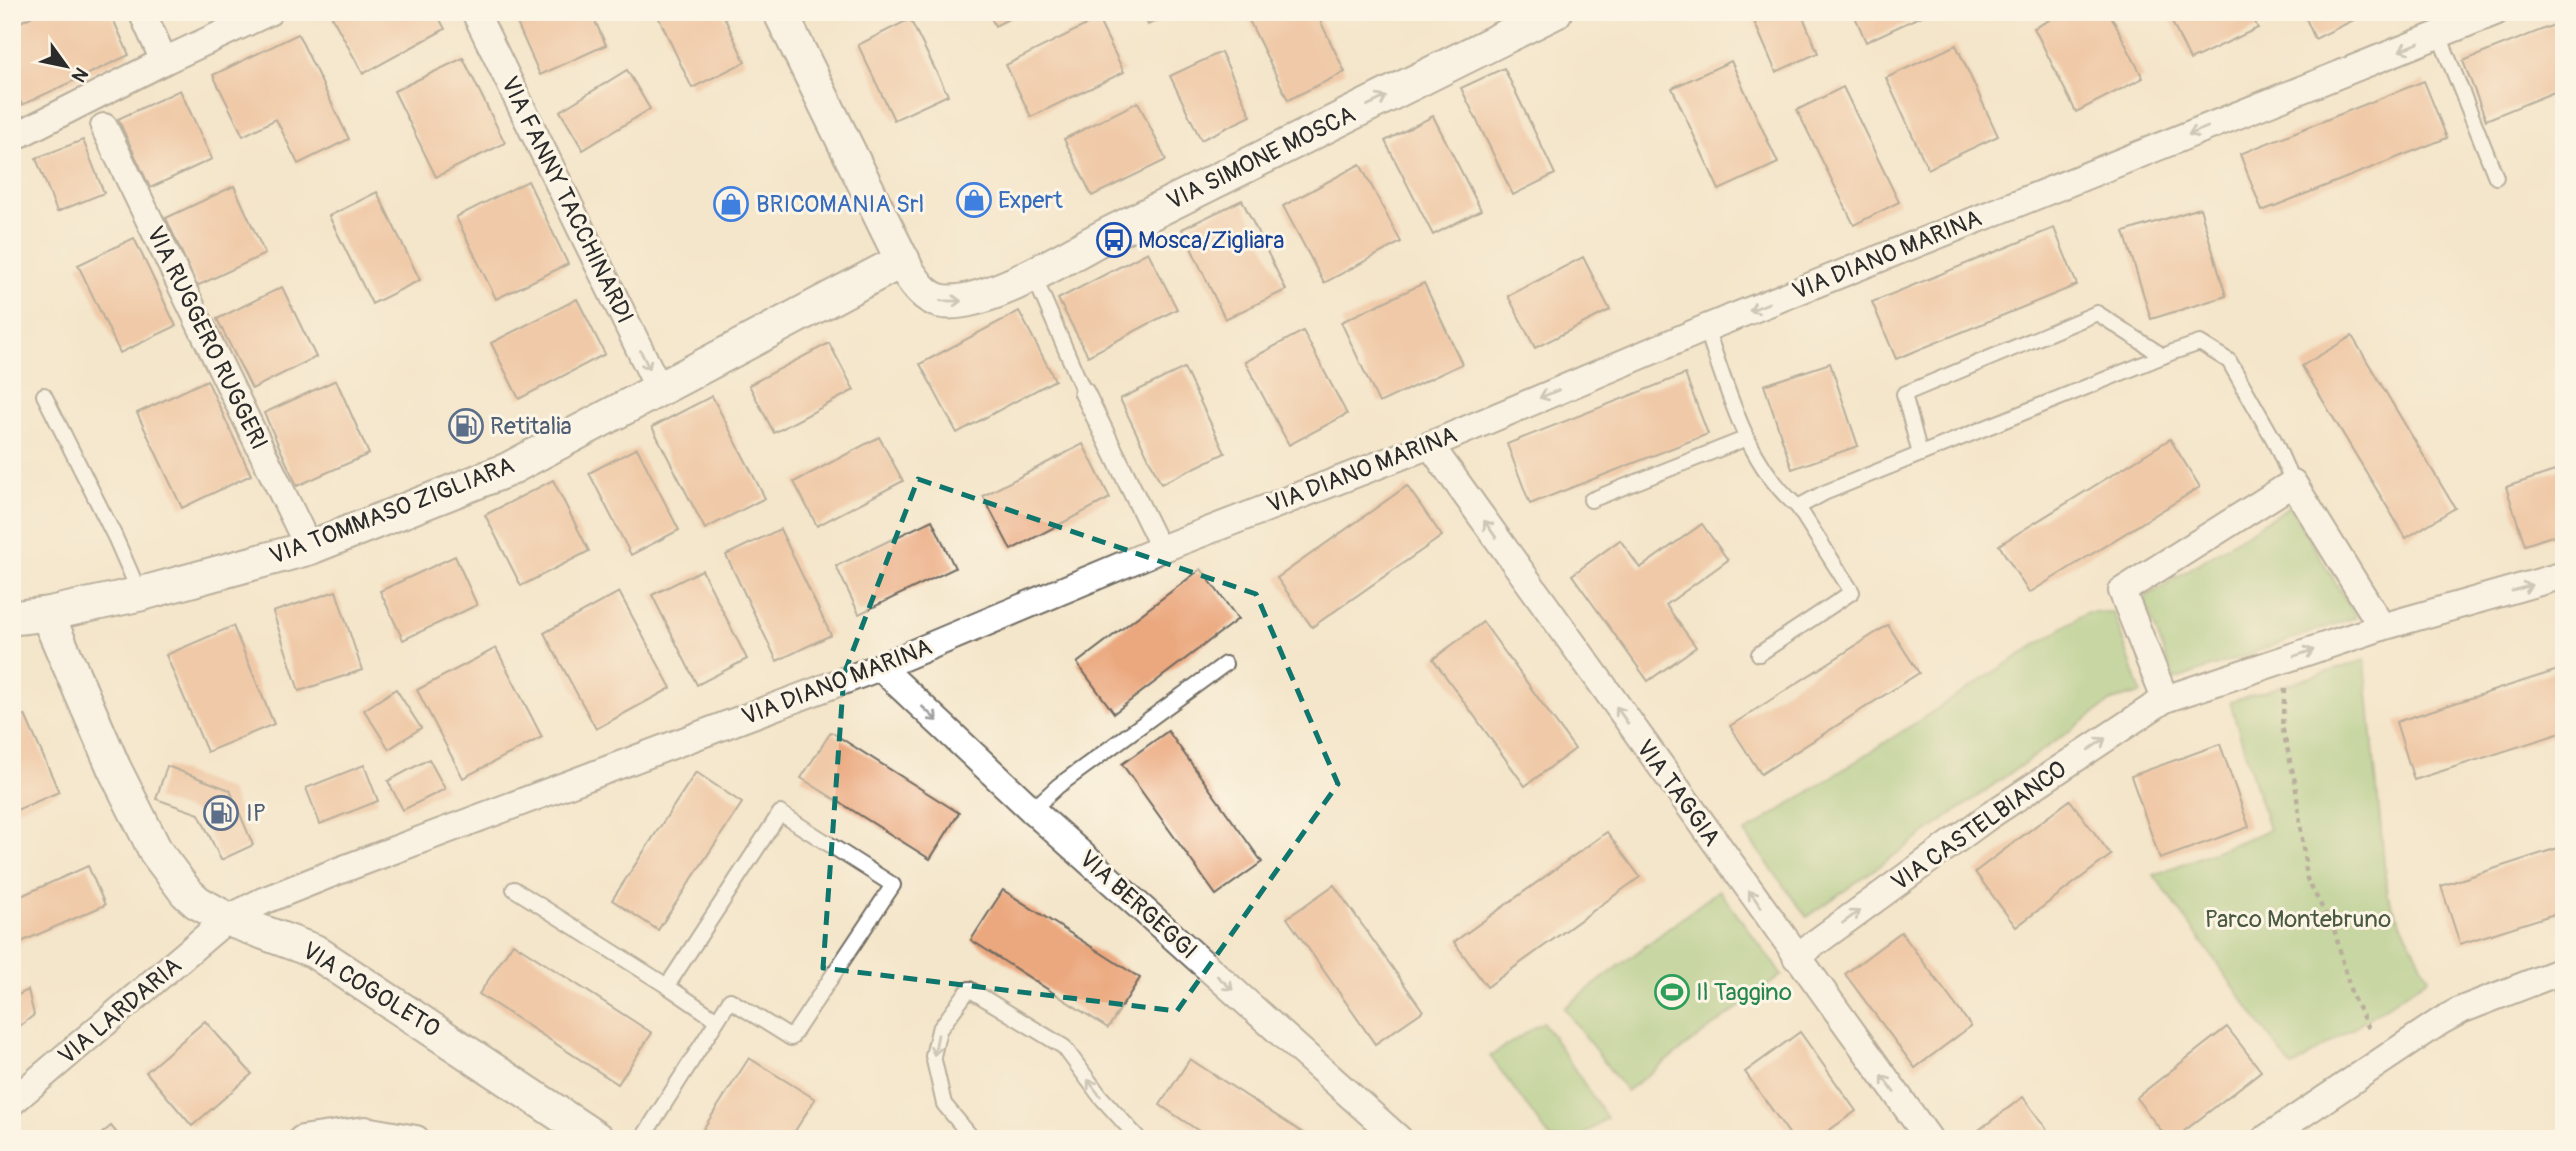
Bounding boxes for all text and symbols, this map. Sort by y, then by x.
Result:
north arrow [32,32,102,102]
one-way arrow [2399,41,2420,54]
text: N [66,63,93,87]
street label: VIA FANNY TACCHINARDI [495,72,639,328]
one-way arrow [1366,94,1387,107]
street label: VIA SIMONE MOSCA [1162,100,1360,216]
one-way arrow [2187,126,2209,139]
shop icon: Expert [955,181,993,219]
shop icon: BRICOMANIA Srl [712,185,750,223]
place label: Expert [998,186,1063,215]
place label: BRICOMANIA Srl [756,190,924,219]
street label: VIA DIANO MARINA [1788,204,1986,306]
street label: VIA RUGGERO RUGGERI [140,221,274,455]
bus stop icon: Mosca/Zigliara [1095,221,1133,259]
place label: Mosca/Zigliara [1138,226,1284,255]
one-way arrow [939,294,962,308]
one-way arrow [1749,301,1770,314]
one-way arrow [639,349,652,370]
one-way arrow [1539,388,1560,401]
fuel station icon: Retitalia [447,407,485,445]
place label: Retitalia [490,412,572,441]
street label: VIA DIANO MARINA [1263,420,1461,520]
street label: VIA TOMMASO ZIGLIARA [266,451,518,571]
one-way arrow [1483,520,1497,539]
one-way arrow [2511,580,2533,593]
street label: VIA DIANO MARINA [738,632,936,732]
one-way arrow [2293,646,2315,659]
one-way arrow [921,705,938,722]
one-way arrow [1615,706,1629,725]
street label: VIA TAGGIA [1630,734,1726,852]
one-way arrow [2087,736,2107,750]
street label: VIA CASTELBIANCO [1886,755,2072,897]
fuel station icon: IP [202,794,240,832]
place label: IP [246,799,266,828]
street label: VIA BERGEGGI [1073,844,1203,966]
one-way arrow [1748,890,1763,909]
park label: Parco Montebruno [2205,905,2391,934]
one-way arrow [1841,909,1860,924]
street label: VIA COGOLETO [297,936,445,1044]
street label: VIA LARDARIA [53,951,187,1071]
sports icon: Il Taggino [1653,973,1691,1011]
one-way arrow [1215,974,1233,990]
place label: Il Taggino [1696,978,1792,1007]
one-way arrow [929,1033,942,1056]
one-way arrow [1881,1075,1895,1094]
one-way arrow [1086,1079,1101,1097]

